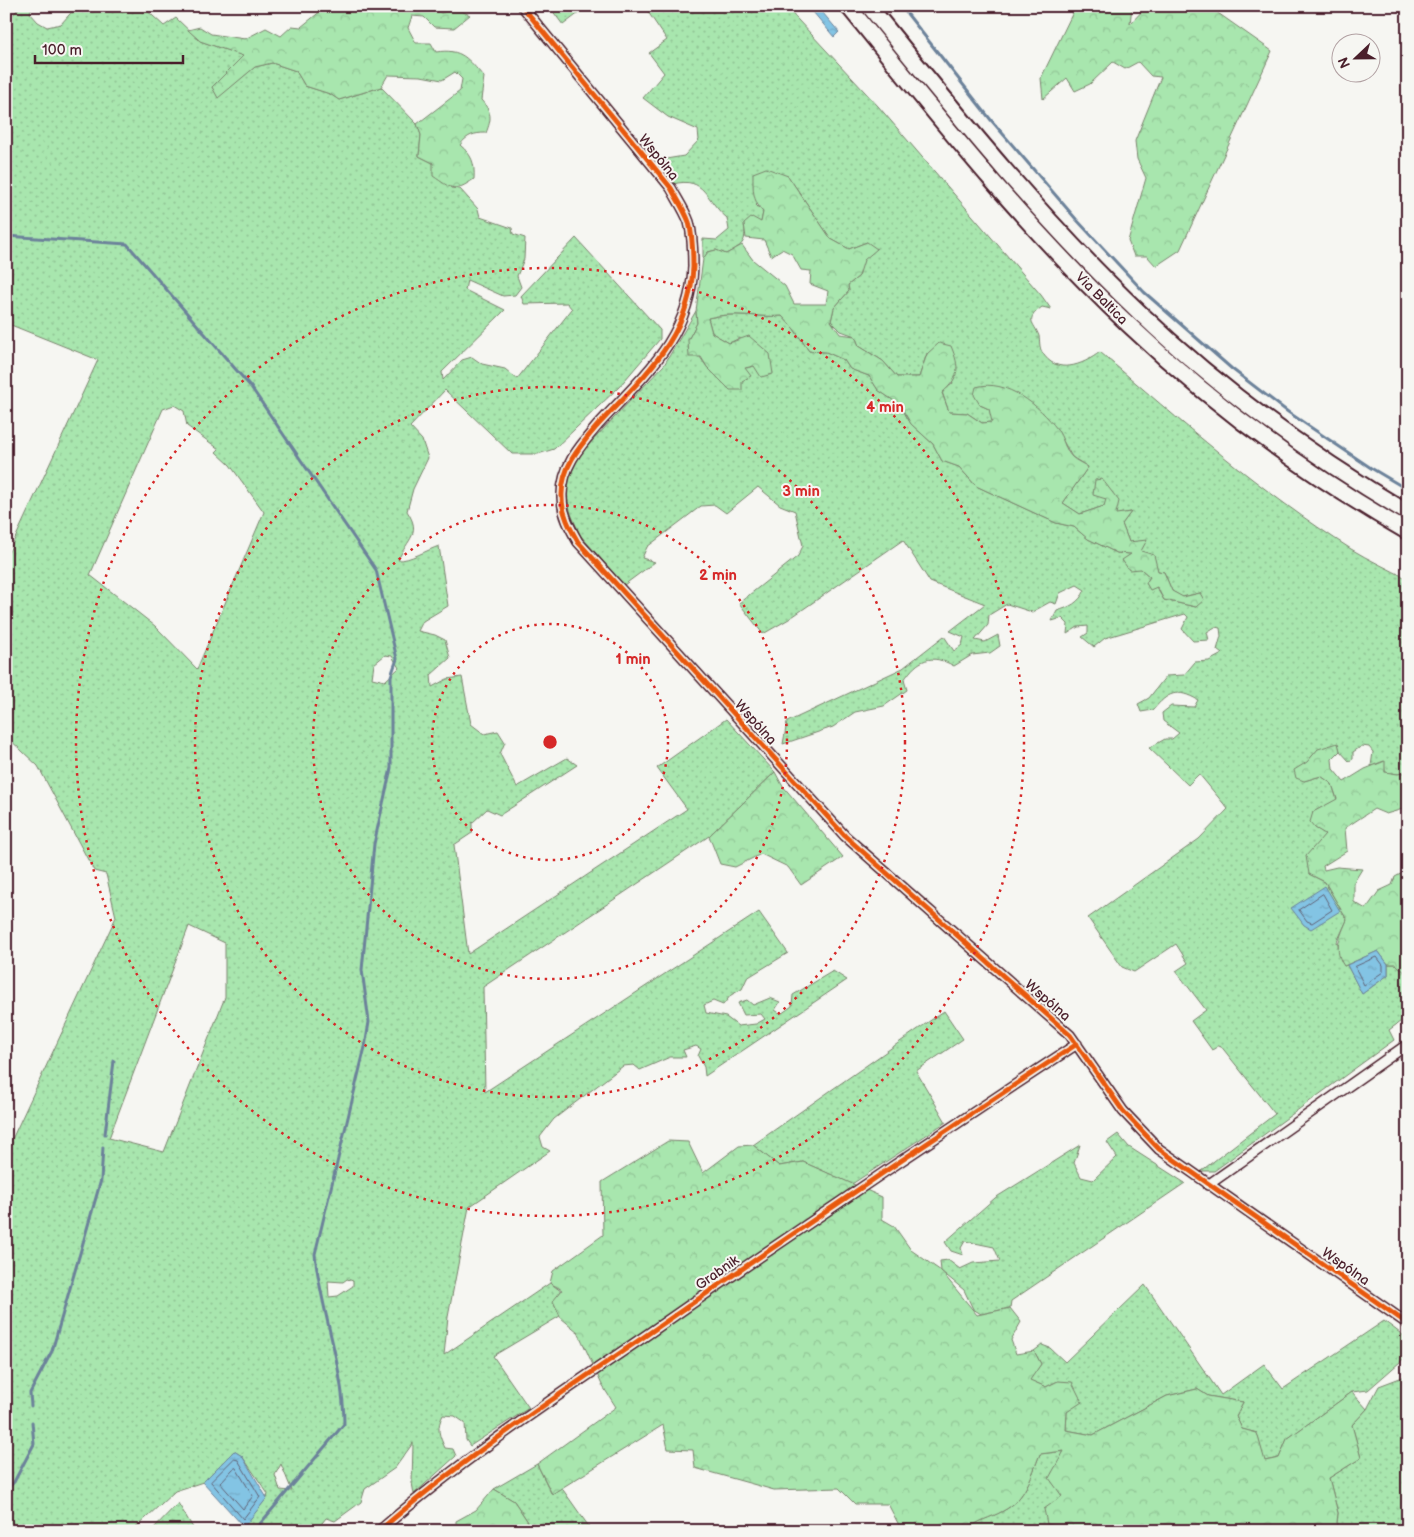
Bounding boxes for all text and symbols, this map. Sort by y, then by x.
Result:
scale bar [35,32,182,64]
north arrow [1332,32,1382,82]
text: 100 m [42,41,82,60]
text: N [1335,55,1354,71]
street label: Wspólna [635,131,682,184]
street label: Via Baltica [1072,269,1131,328]
text: 4 min [866,398,904,417]
text: 3 min [782,482,820,501]
text: 2 min [699,566,737,585]
text: 1 min [615,650,651,669]
street label: Wspólna [731,696,780,748]
centre of rings [541,733,559,751]
street label: Wspólna [1021,976,1074,1025]
street label: Wspólna [1318,1244,1373,1289]
street label: Grabnik [692,1251,742,1293]

